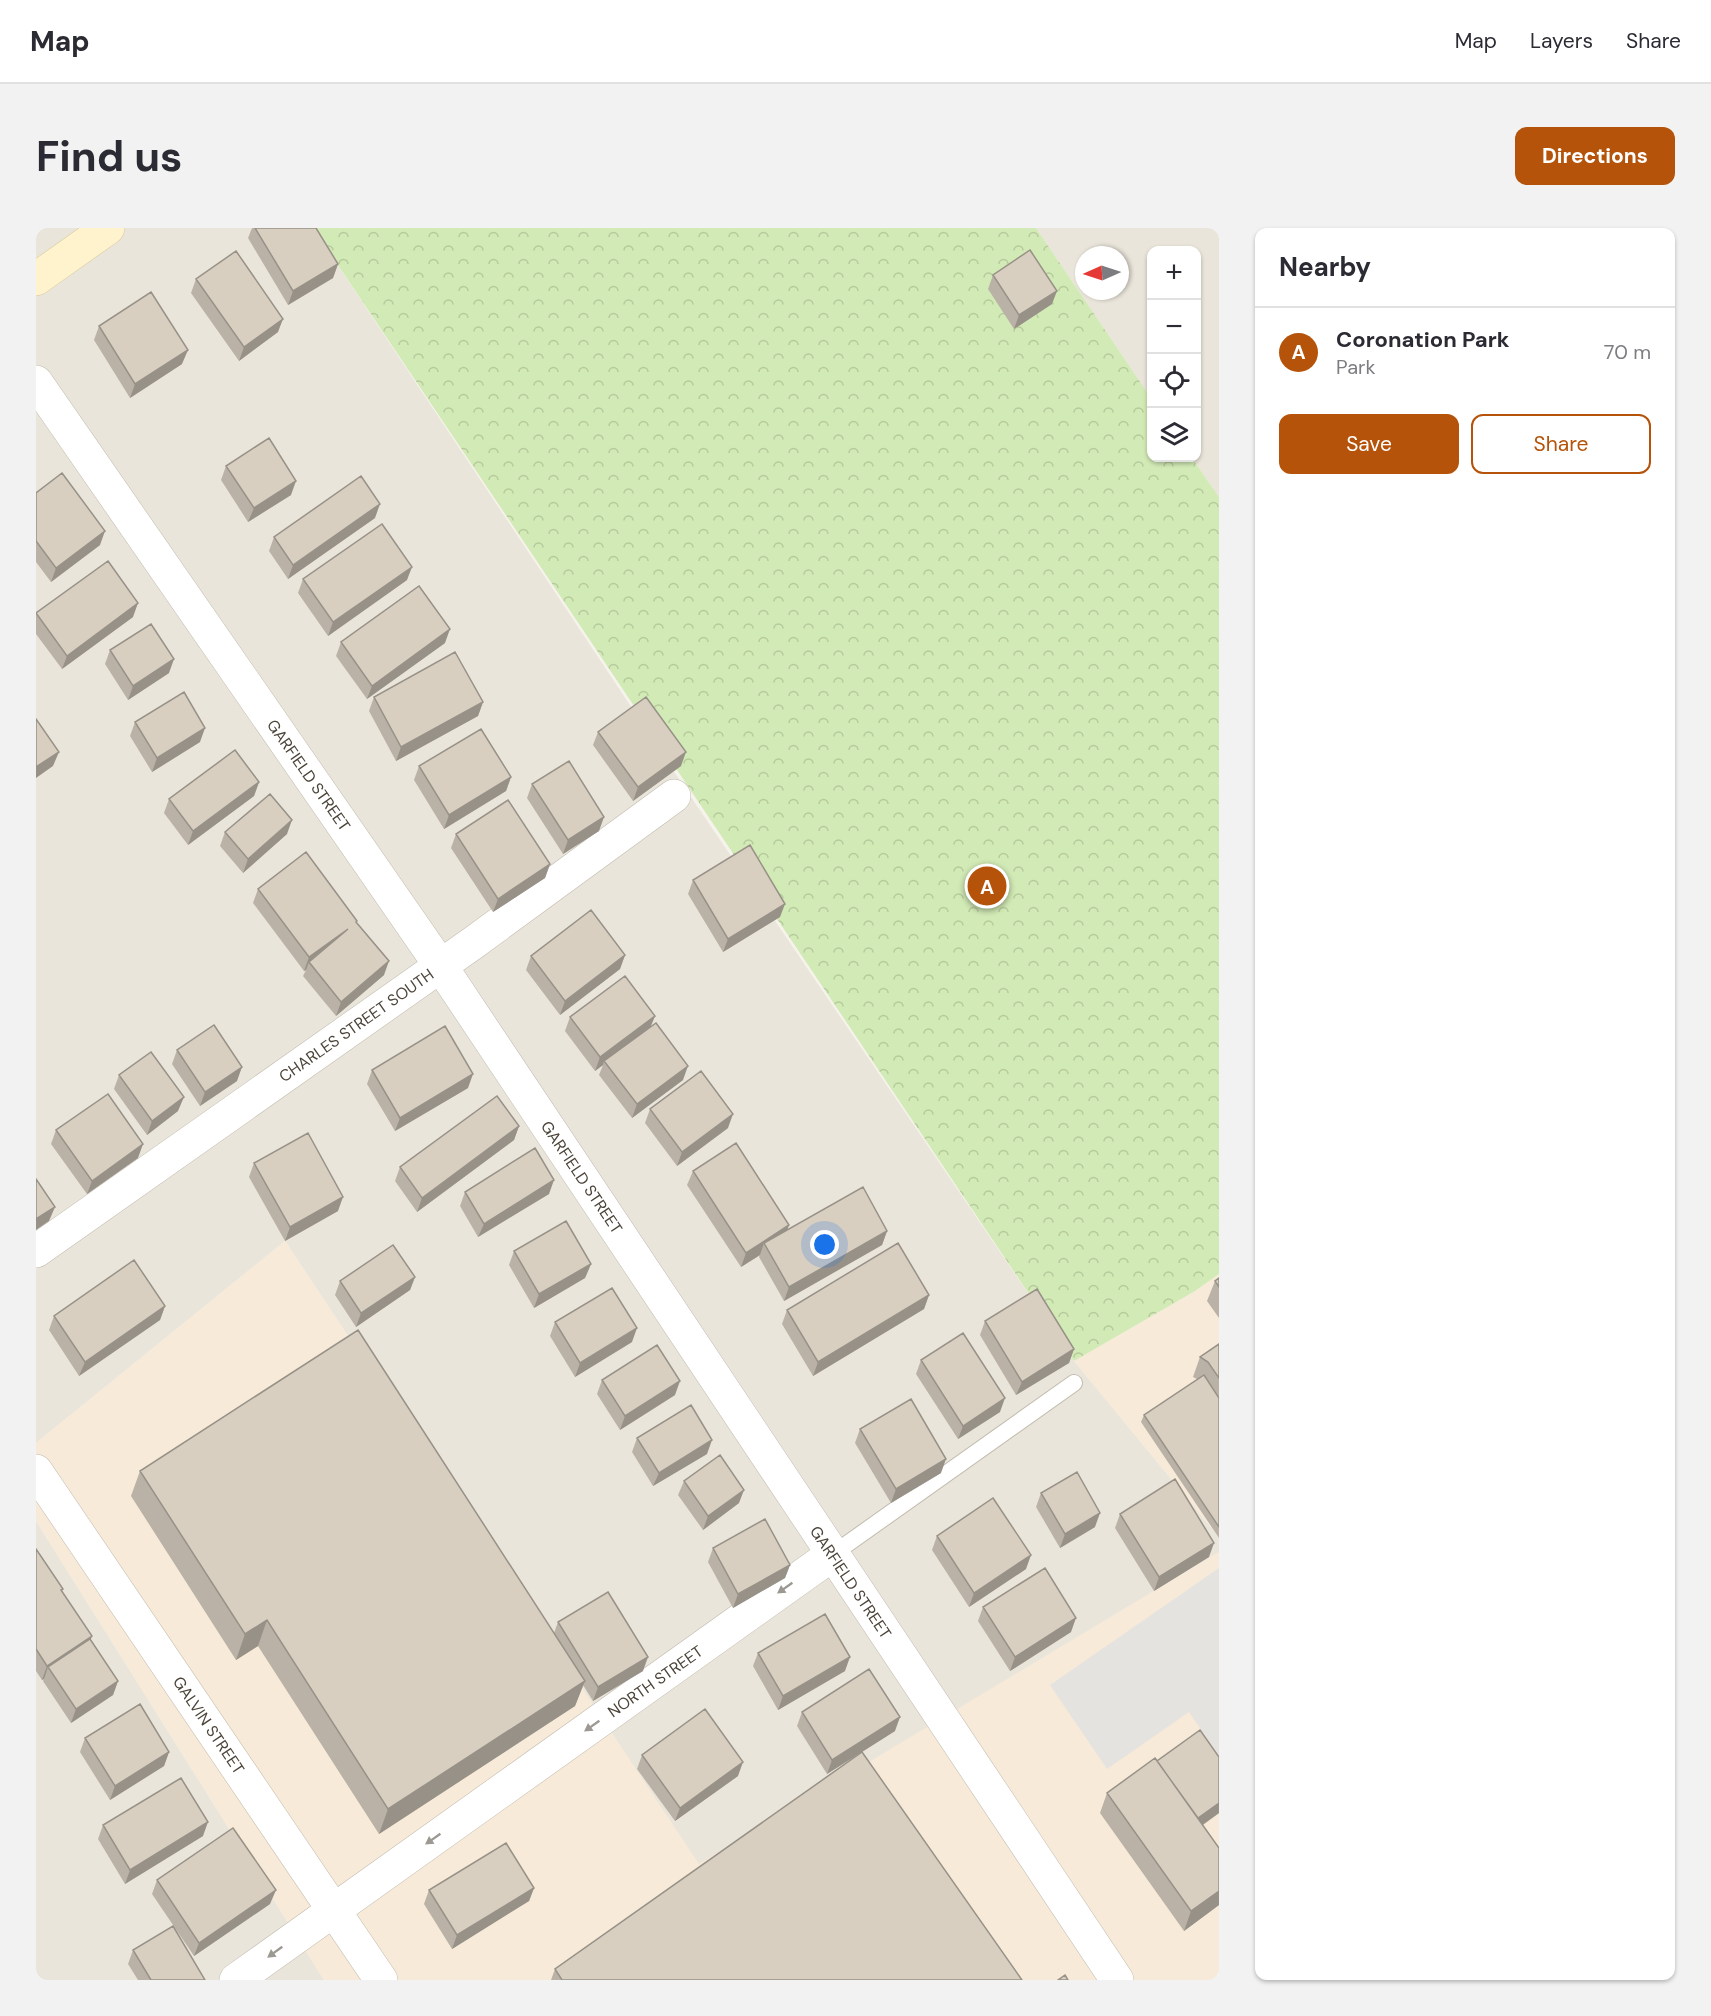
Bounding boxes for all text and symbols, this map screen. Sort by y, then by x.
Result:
text: Map [30,23,90,60]
text: Map [1455,27,1497,55]
text: Layers [1530,27,1593,55]
text: Share [1626,27,1681,55]
button: Directions [1515,127,1675,185]
text: Find us [36,129,182,184]
north arrow [1075,246,1129,300]
map controls [1147,246,1201,462]
button: + [1147,246,1201,300]
text: Nearby [1279,250,1371,284]
button: − [1147,300,1201,354]
text: Coronation Park [1336,325,1509,354]
text: A [1291,339,1306,365]
text: 70 m [1604,339,1651,365]
button: locate [1147,354,1201,408]
text: Park [1336,354,1376,380]
button: layers [1147,408,1201,462]
button: Save [1279,414,1459,474]
button: Share [1471,414,1651,474]
street label: GARFIELD STREET [262,715,355,835]
pin: A [968,864,1006,908]
street label: CHARLES STREET SOUTH [275,964,438,1087]
street label: GARFIELD STREET [536,1117,627,1238]
your location [810,1230,839,1259]
street label: GARFIELD STREET [805,1522,896,1643]
one-way arrow [778,1582,794,1594]
street label: NORTH STREET [604,1641,707,1722]
street label: GALVIN STREET [168,1672,249,1778]
one-way arrow [585,1720,601,1732]
one-way arrow [426,1832,441,1844]
one-way arrow [267,1946,283,1958]

